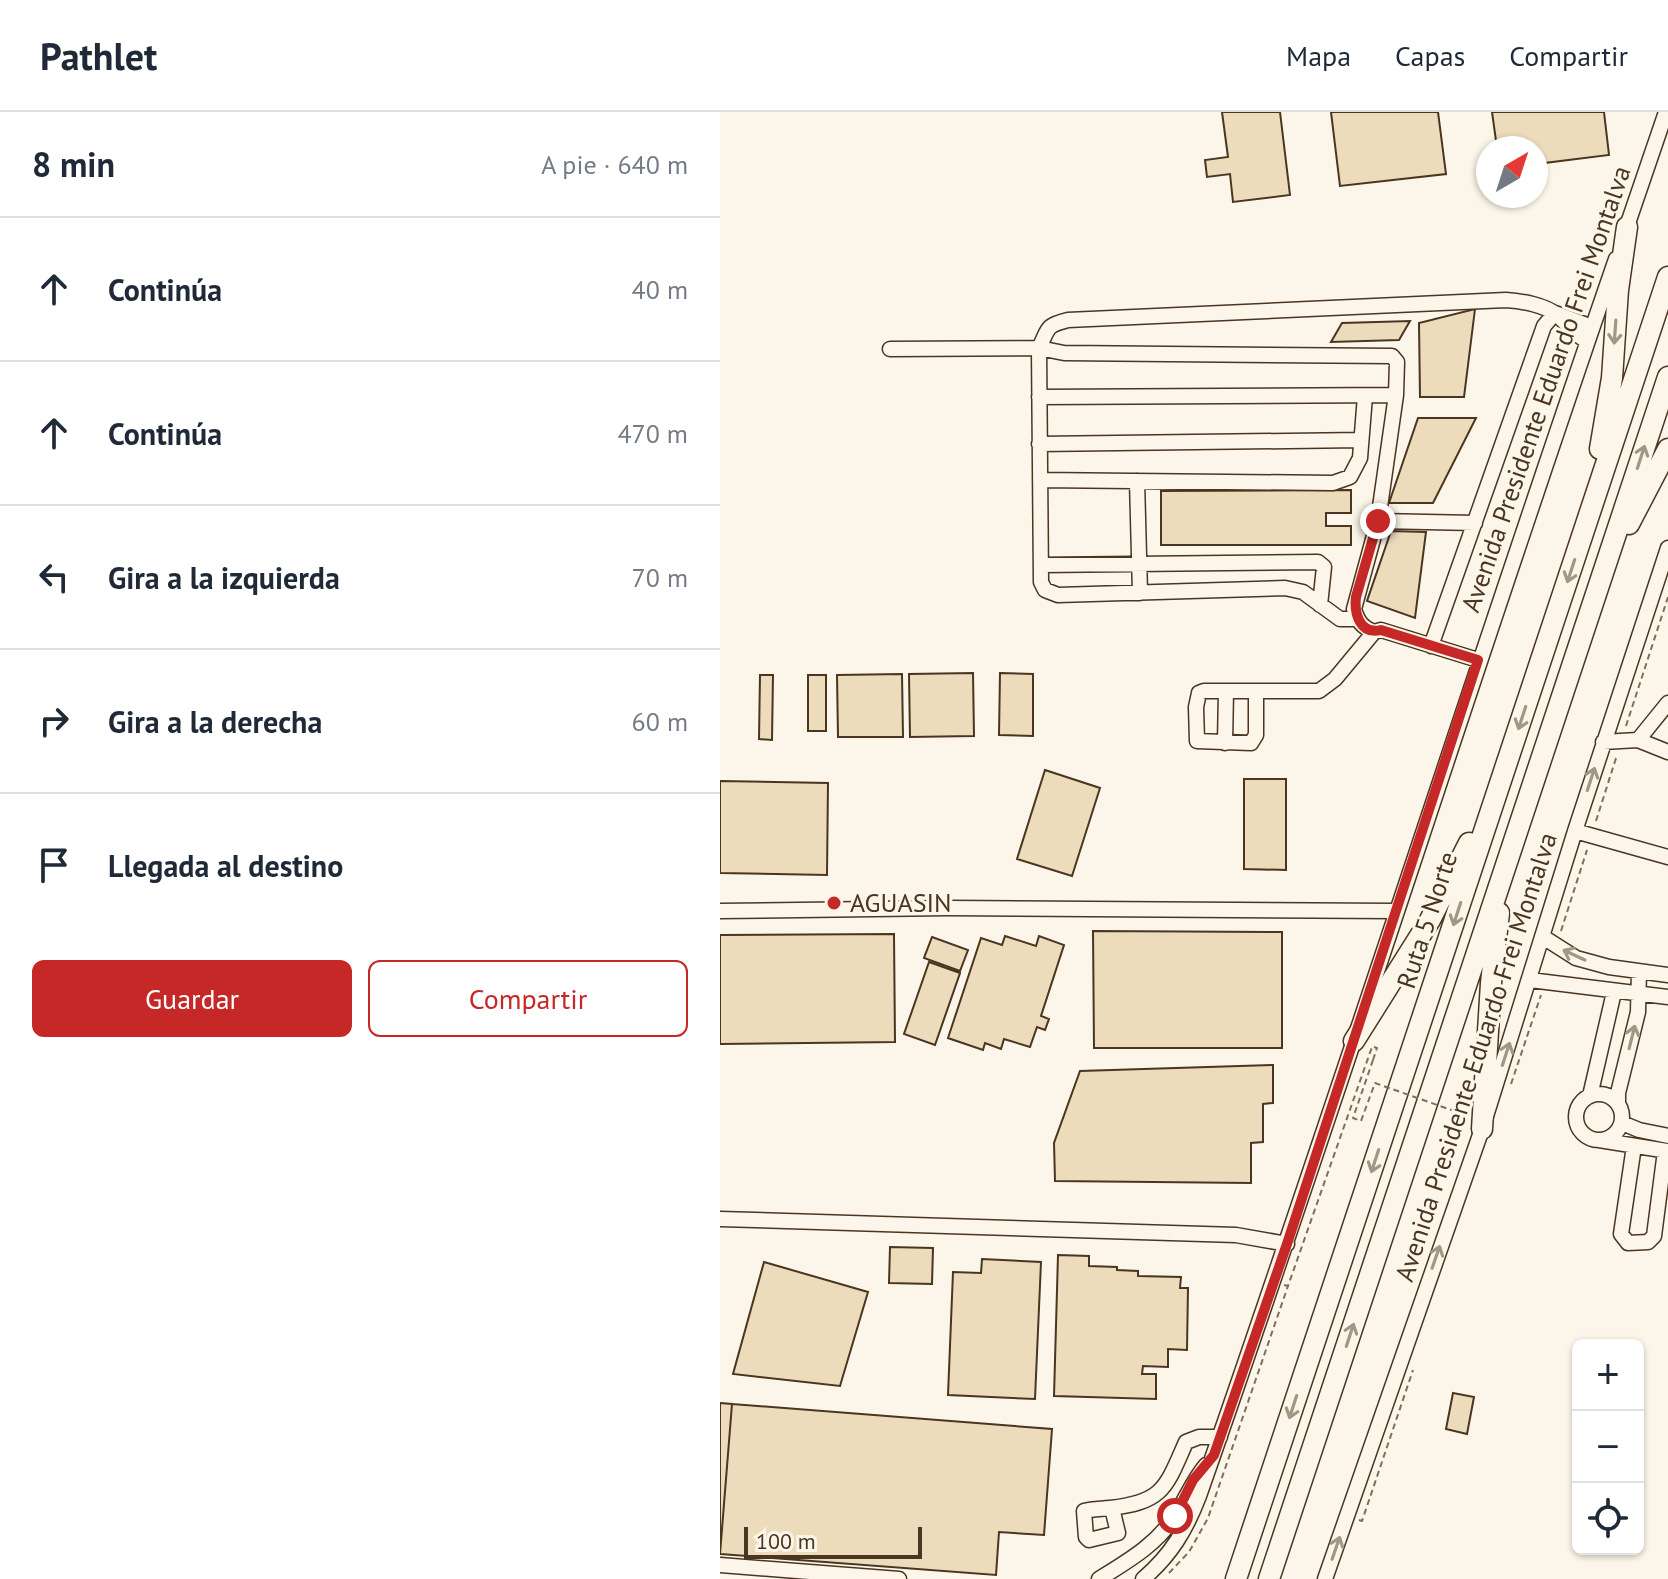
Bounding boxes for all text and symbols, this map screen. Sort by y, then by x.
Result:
text: Pathlet [40,31,157,80]
text: Mapa [1286,37,1351,74]
text: Capas [1395,37,1465,74]
text: Compartir [1509,37,1628,74]
north arrow [1476,136,1548,208]
text: 8 min [32,142,115,186]
text: A pie · 640 m [541,148,688,181]
street label: Avenida Presidente Eduardo Frei Montalva [1453,161,1638,616]
icon: ahead [32,267,76,311]
text: Continúa [108,270,222,309]
text: 40 m [632,273,688,306]
one-way arrow [1607,318,1622,345]
icon: ahead [32,411,76,455]
text: Continúa [108,414,222,453]
text: 470 m [617,417,688,450]
one-way arrow [1635,445,1650,470]
route end [1360,503,1396,539]
icon: left [32,555,76,599]
text: Gira a la izquierda [108,558,340,597]
one-way arrow [1562,558,1577,583]
text: 70 m [632,561,688,594]
icon: right [32,699,76,743]
text: Gira a la derecha [108,702,322,741]
text: 60 m [632,705,688,738]
one-way arrow [1513,705,1528,730]
one-way arrow [1585,767,1600,792]
street label: Avenida Presidente Eduardo Frei Montalva [1387,828,1564,1285]
icon: arrive [32,843,76,887]
text: Llegada al destino [108,846,343,885]
street label: Ruta 5 Norte [1389,847,1464,992]
place label: AGUASIN [850,886,952,919]
marker: AGUASIN [825,894,843,912]
one-way arrow [1448,901,1463,926]
one-way arrow [1563,947,1587,962]
button: Guardar [32,960,352,1037]
button: Compartir [368,960,688,1037]
one-way arrow [1625,1025,1640,1051]
one-way arrow [1500,1042,1515,1067]
one-way arrow [1367,1147,1382,1173]
one-way arrow [1430,1245,1445,1270]
one-way arrow [1343,1323,1358,1348]
map controls [1572,1339,1644,1555]
button: + [1572,1339,1644,1411]
one-way arrow [1285,1395,1300,1420]
button: − [1572,1411,1644,1483]
button: locate [1572,1483,1644,1555]
route start [1157,1498,1193,1534]
scale bar [744,1523,922,1559]
text: 100 m [756,1527,816,1555]
one-way arrow [1330,1536,1344,1560]

